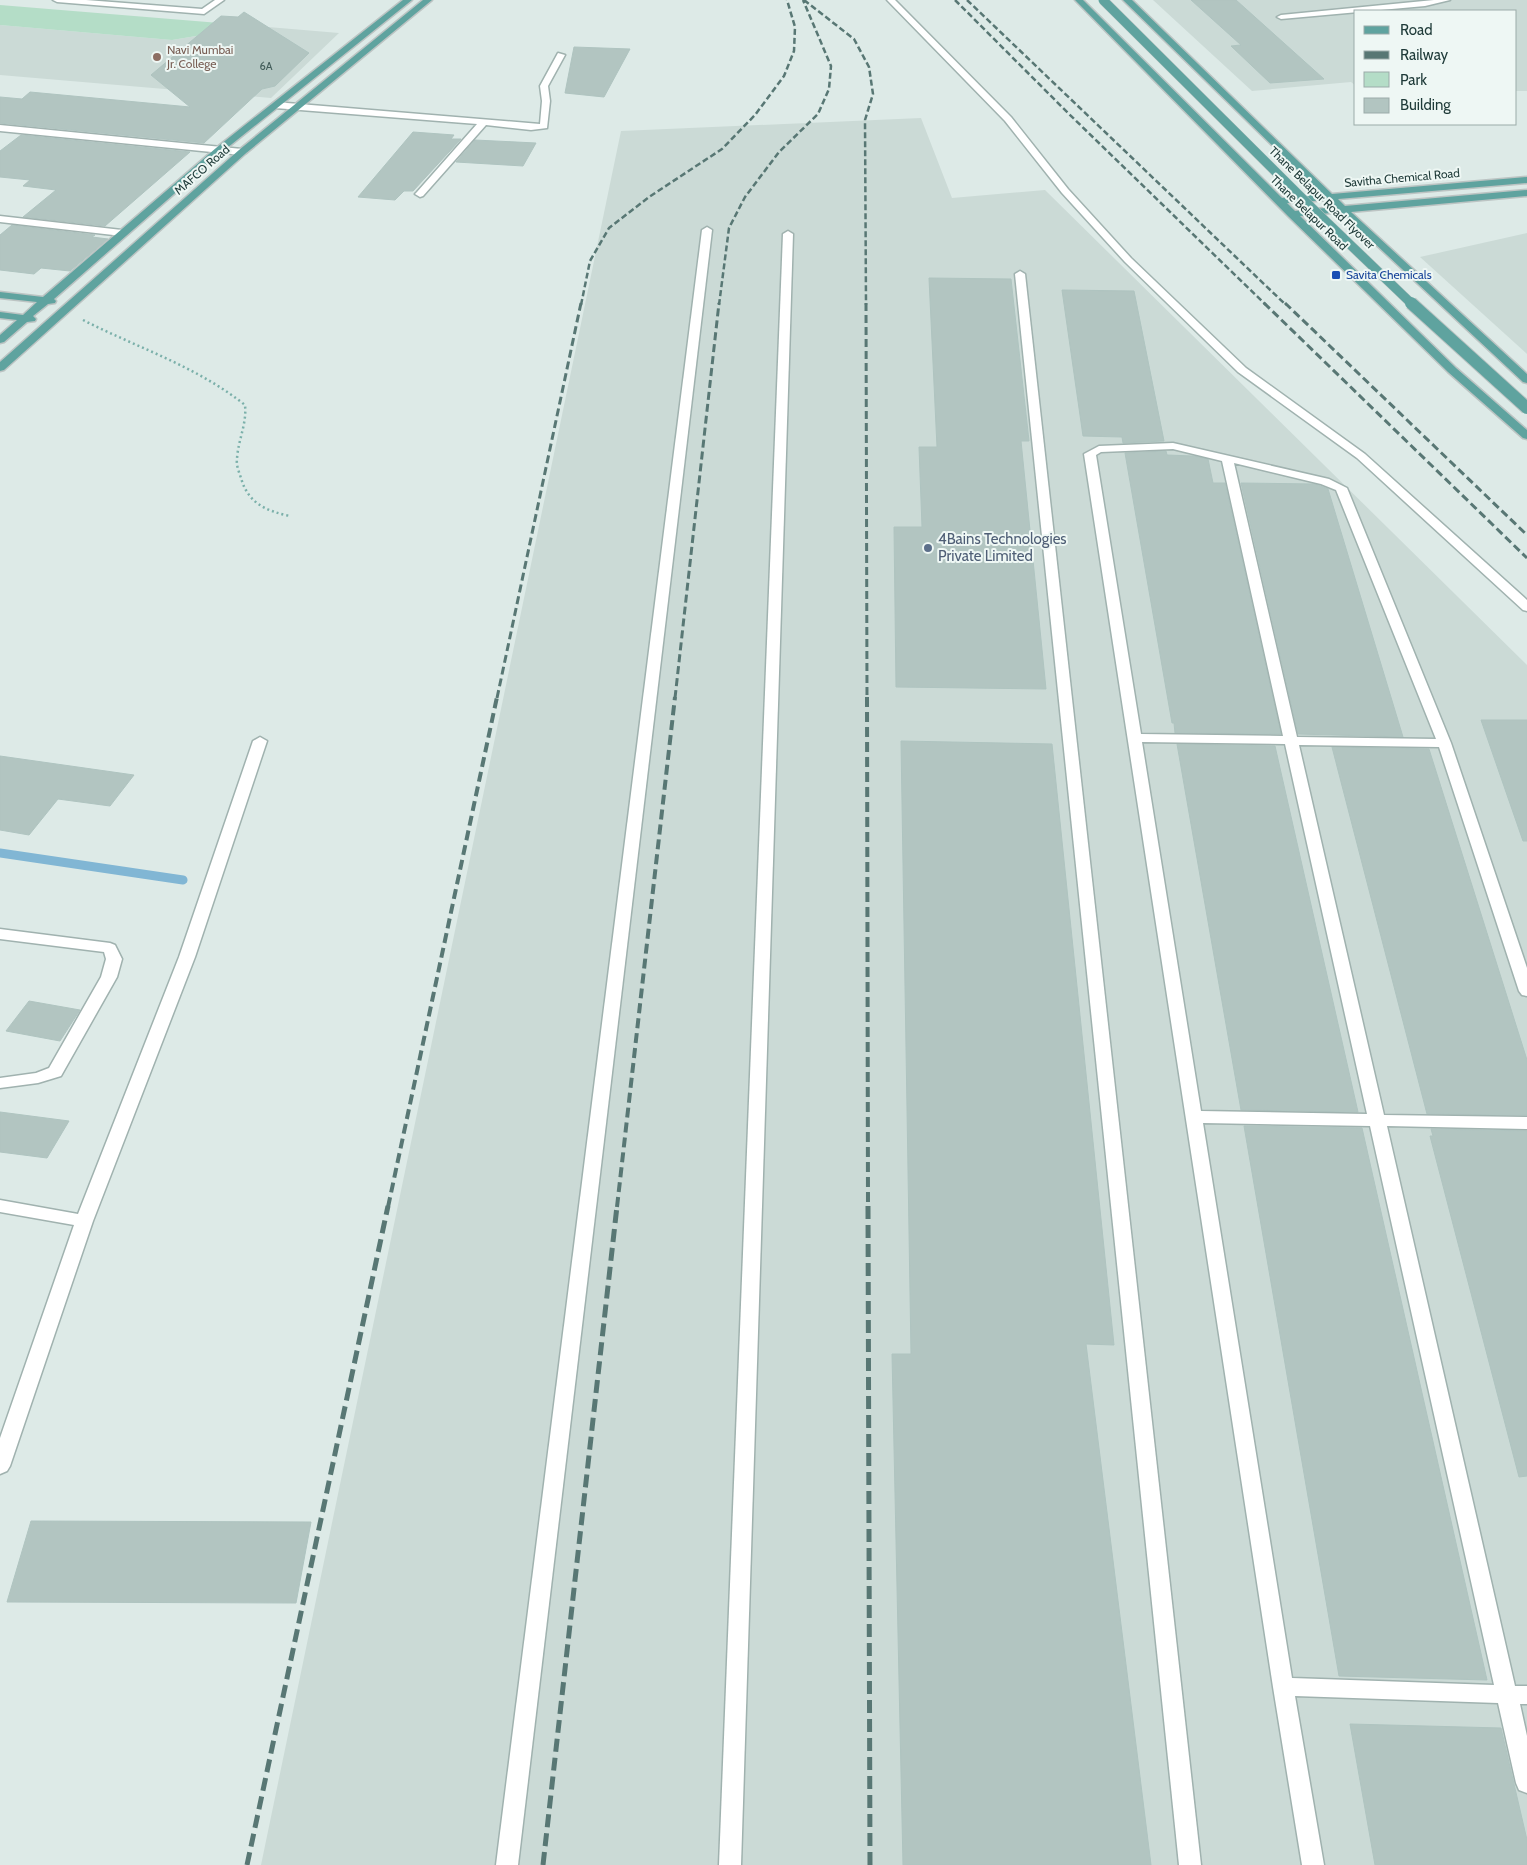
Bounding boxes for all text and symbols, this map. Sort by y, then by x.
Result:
legend [1354,10,1517,125]
text: Road [1400,21,1433,39]
place label: Navi Mumbai Jr. College [166,42,233,71]
text: Railway [1400,46,1449,64]
marker: Navi Mumbai Jr. College [151,51,163,63]
house number: 6A [259,59,273,73]
text: Park [1400,71,1427,89]
text: Building [1400,96,1451,114]
street label: MAFCO Road [171,141,232,198]
street label: Thane Belapur Road Flyover [1266,144,1378,252]
street label: Savitha Chemical Road [1344,165,1460,190]
street label: Thane Belapur Road [1267,173,1351,253]
place label: Savita Chemicals [1346,267,1432,282]
marker: Savita Chemicals [1330,269,1342,281]
place label: 4Bains Technologies Private Limited [938,530,1067,565]
marker: 4Bains Technologies Private Limited [922,542,934,554]

